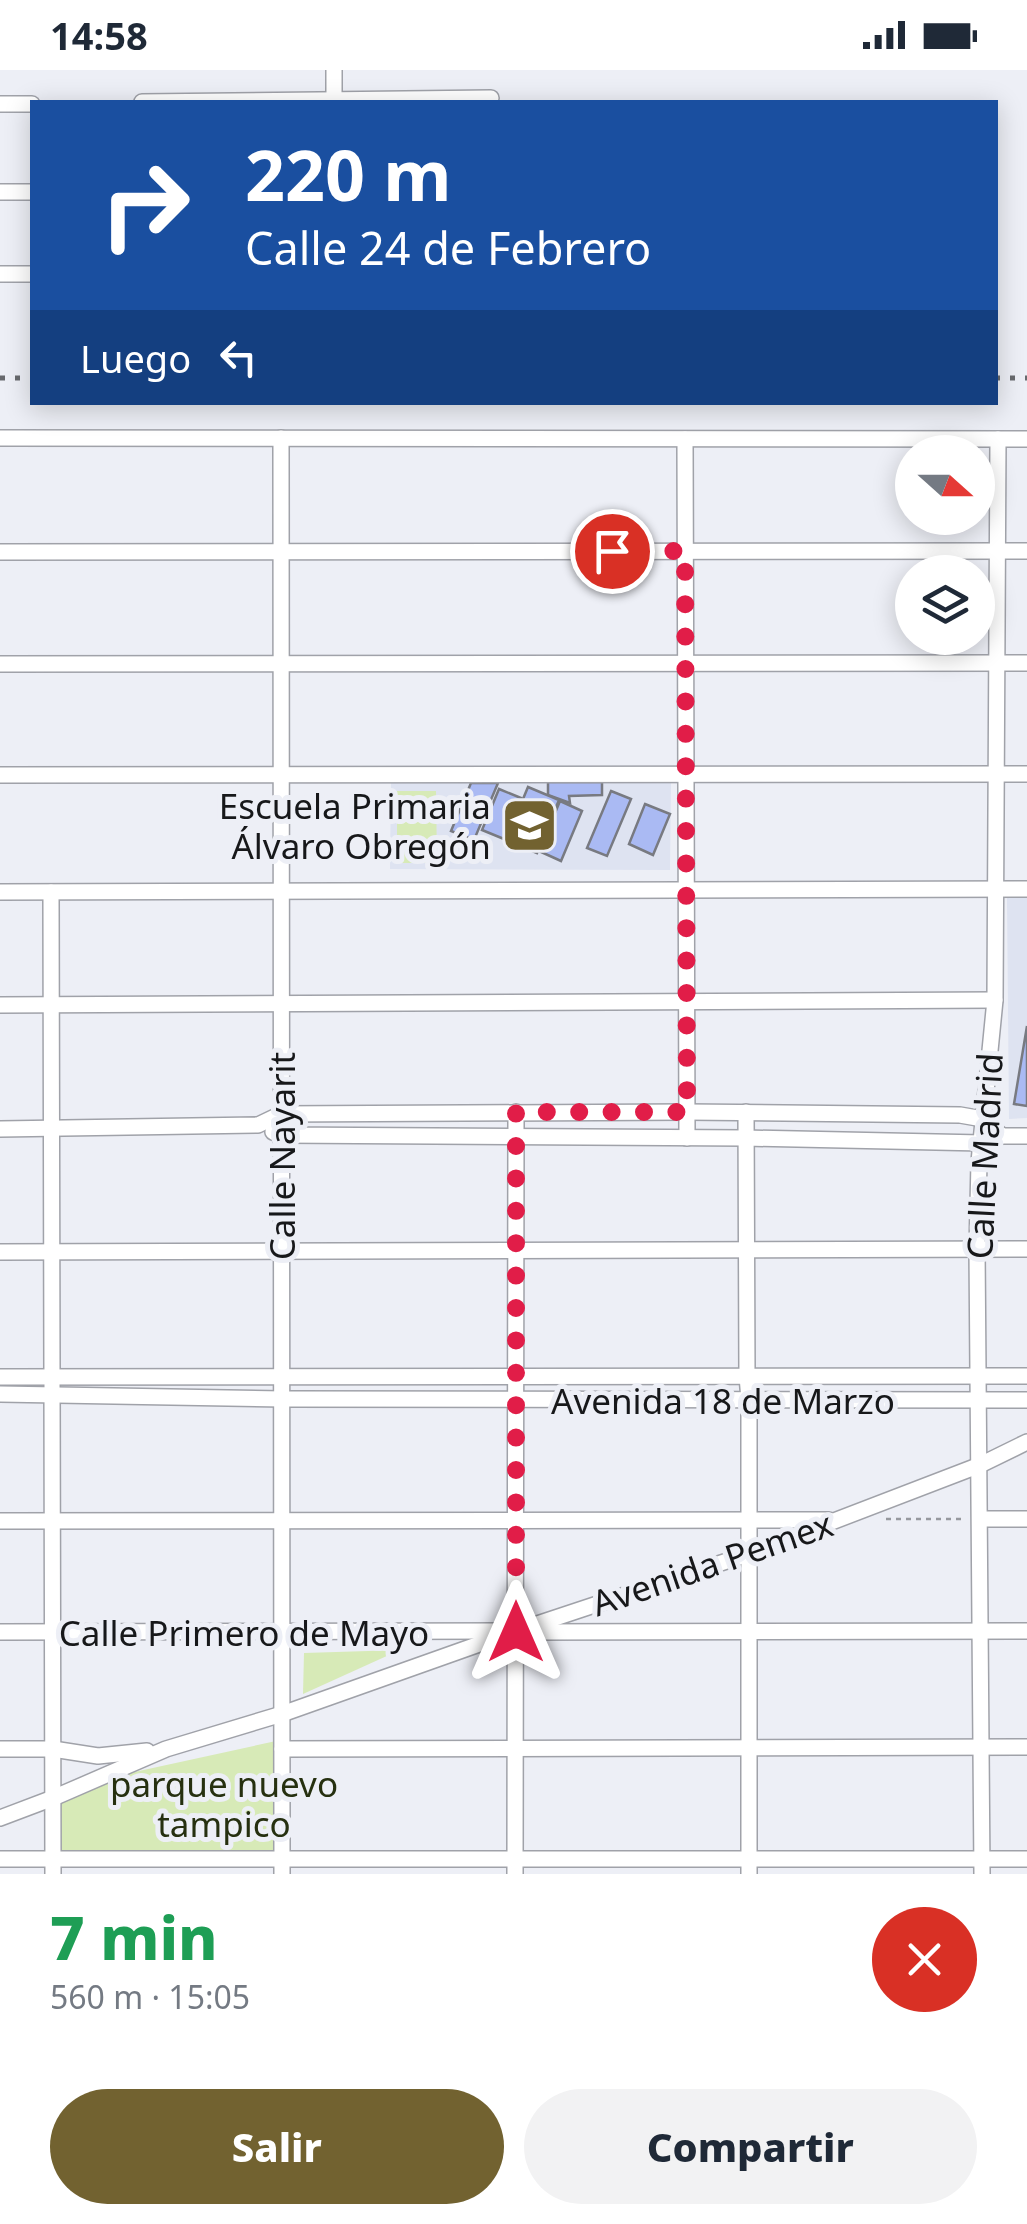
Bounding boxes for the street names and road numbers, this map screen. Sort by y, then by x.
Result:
street label: Calle Nayarit [258,1052,305,1260]
street label: Calle Madrid [955,1052,1013,1260]
street label: Avenida 18 de Marzo [551,1377,895,1424]
street label: Avenida Pemex [585,1500,839,1626]
street label: Calle Primero de Mayo [59,1609,429,1656]

